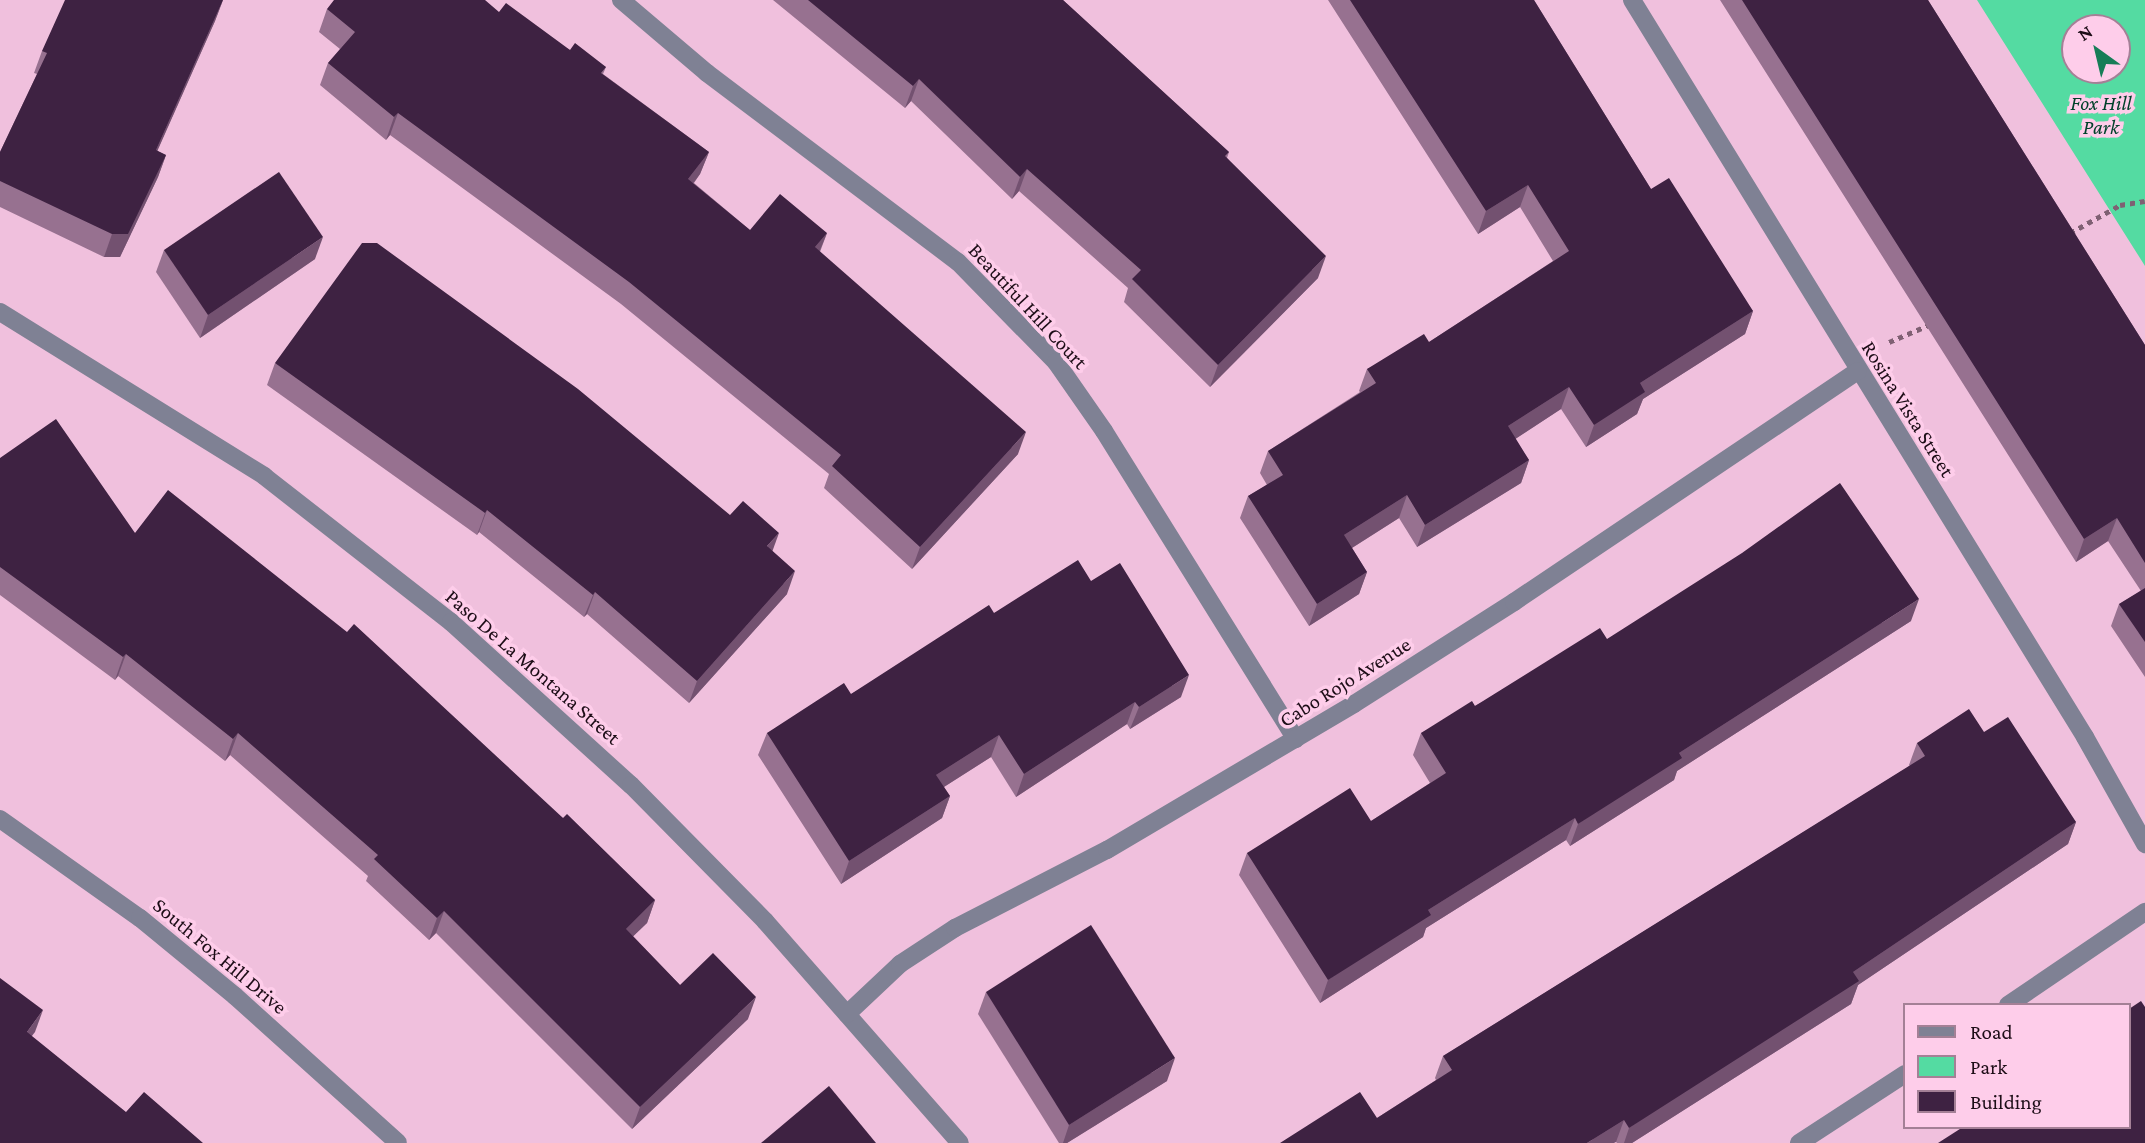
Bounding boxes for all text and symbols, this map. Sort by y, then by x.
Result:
north arrow [2061,14,2131,84]
text: N [2074,21,2096,45]
park label: Fox Hill Park [2070,90,2132,140]
street label: Beautiful Hill Court [963,238,1093,374]
street label: Rosina Vista Street [1856,336,1960,482]
street label: Paso De La Montana Street [440,584,626,750]
street label: Cabo Rojo Avenue [1275,631,1415,733]
street label: South Fox Hill Drive [148,893,292,1019]
legend [1904,1003,2131,1129]
text: Road [1970,1020,2013,1044]
text: Park [1970,1055,2007,1079]
text: Building [1970,1090,2042,1114]

